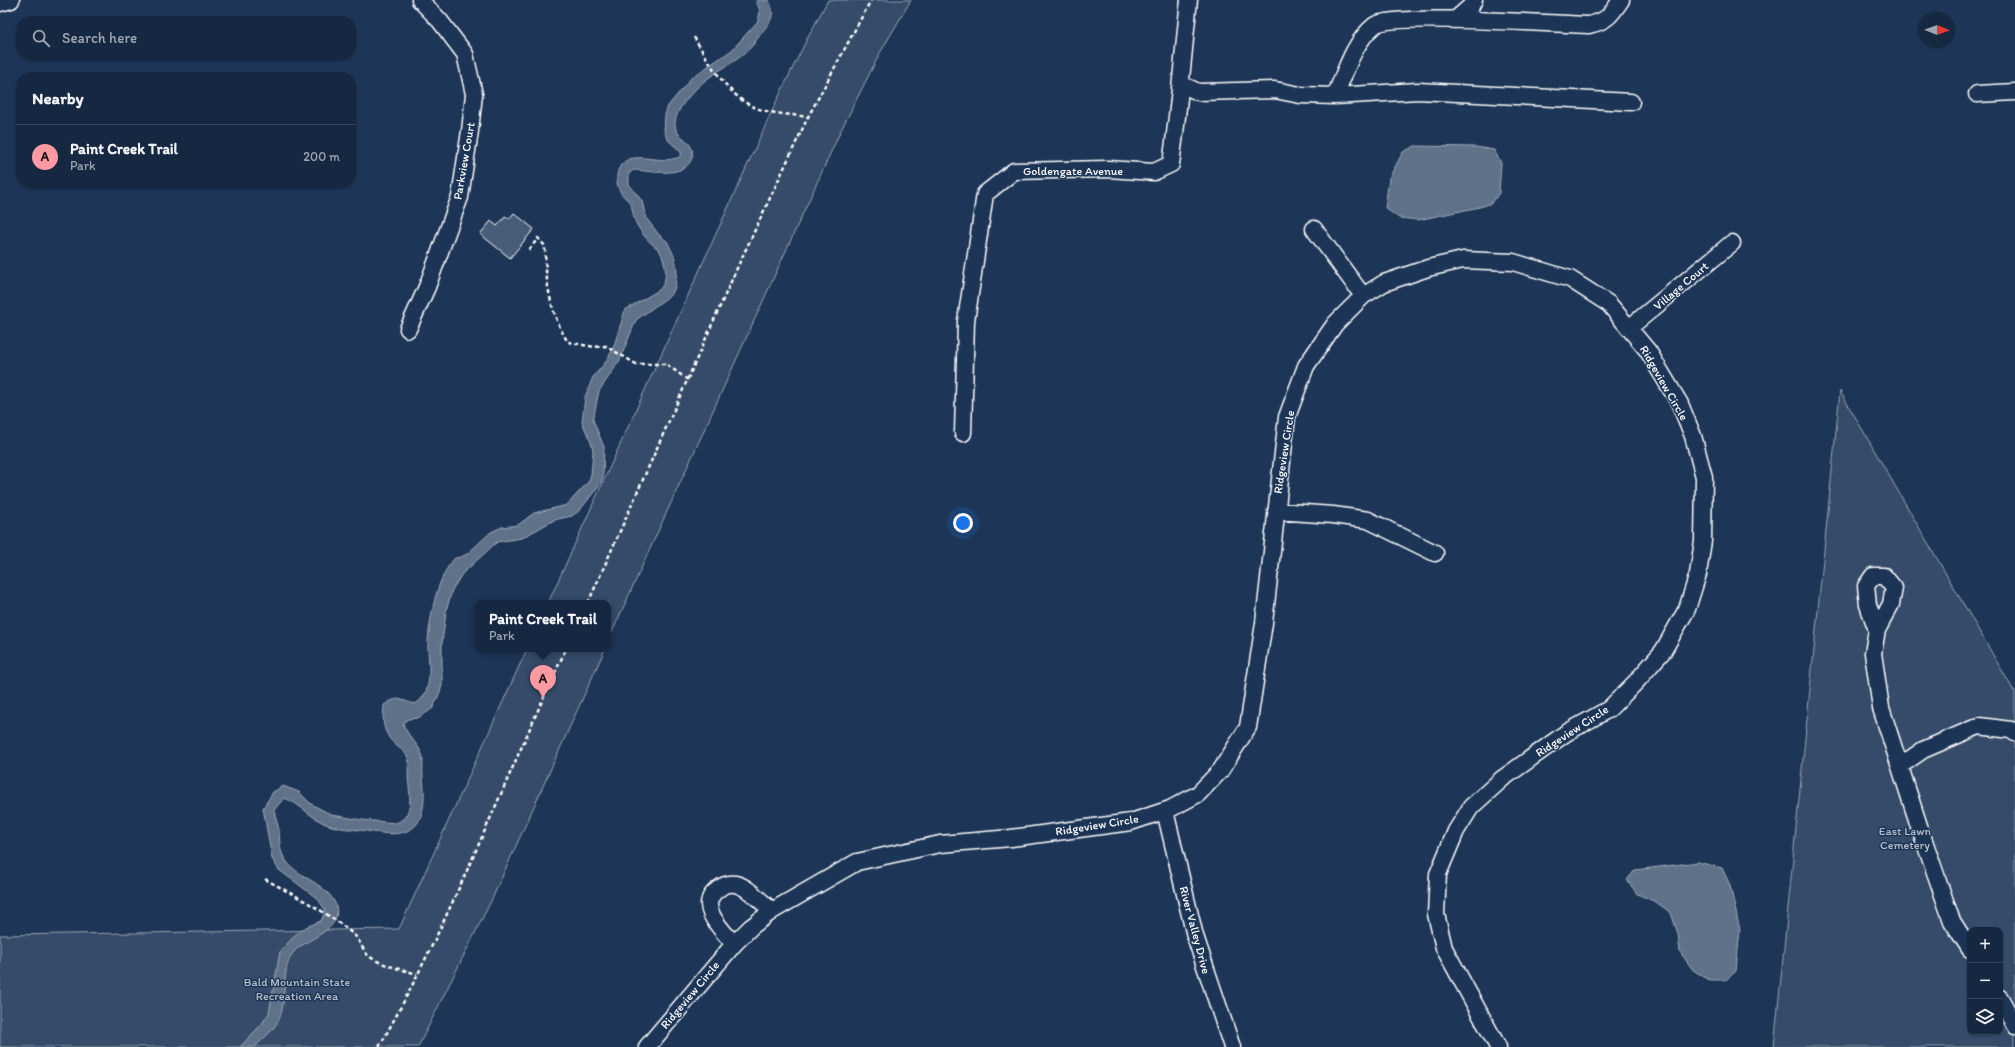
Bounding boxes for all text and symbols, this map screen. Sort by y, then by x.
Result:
north arrow [1919,12,1955,48]
search box [16,16,356,60]
icon: search [30,27,52,49]
text: Search here [62,29,137,47]
text: Nearby [32,88,84,108]
street label: Parkview Court [450,121,478,201]
text: Paint Creek Trail [70,140,178,158]
text: A [41,149,49,164]
text: 200 m [303,149,340,164]
text: Park [70,158,96,173]
street label: Goldengate Avenue [1023,164,1123,178]
street label: Village Court [1651,259,1712,313]
street label: Ridgeview Circle [1637,343,1691,423]
street label: Ridgeview Circle [1271,409,1298,495]
your location [953,513,973,533]
popup [475,600,611,652]
text: Paint Creek Trail [489,610,597,628]
text: Park [489,628,515,643]
pin: A [530,665,556,698]
street label: Ridgeview Circle [1533,702,1611,760]
street label: Ridgeview Circle [1054,811,1140,838]
park label: East Lawn Cemetery [1879,824,1931,852]
street label: River Valley Drive [1177,885,1213,976]
map controls [1967,927,2003,1035]
button: + [1967,927,2003,963]
street label: Ridgeview Circle [658,958,723,1032]
button: − [1967,963,2003,999]
park label: Bald Mountain State Recreation Area [244,975,350,1003]
button: layers [1967,999,2003,1035]

